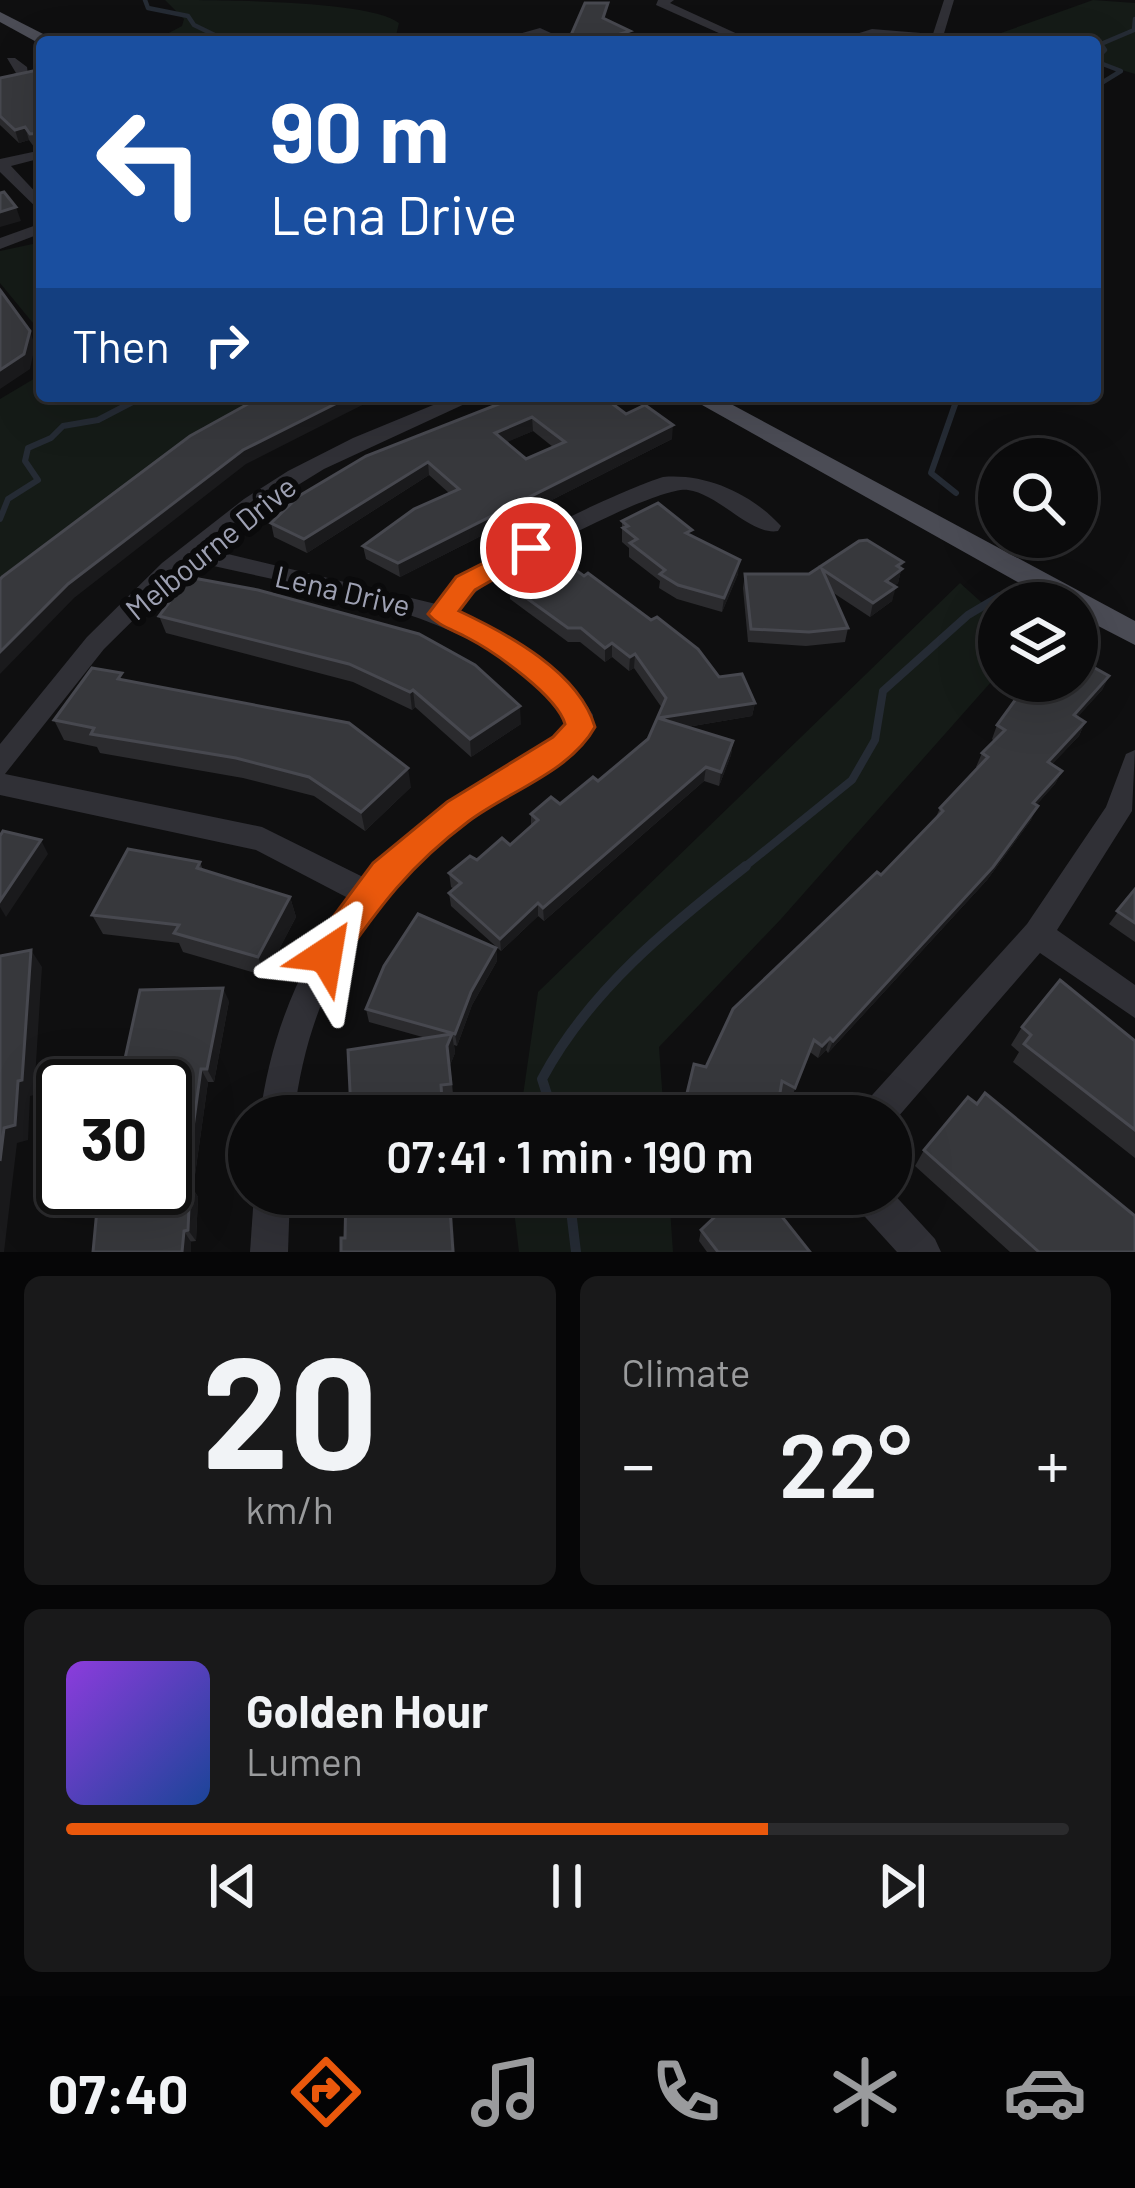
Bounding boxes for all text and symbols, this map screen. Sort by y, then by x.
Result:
text: 90 m [270,79,449,180]
icon: left [72,84,228,240]
text: Lena Drive [270,181,517,246]
icon: right [194,312,260,378]
text: Then [72,318,170,372]
map controls [978,438,1098,702]
button: search [978,438,1098,558]
street label: Melbourne Drive [118,467,302,627]
pin [480,497,582,599]
icon: arrive [498,515,564,581]
street label: Lena Drive [272,557,414,623]
button: layers [978,582,1098,702]
position arrow [263,892,389,1018]
speed limit sign: 30 [36,1059,192,1215]
text: 07:41 · 1 min · 190 m [386,1128,754,1182]
text: 20 [202,1313,378,1500]
text: Climate [622,1348,751,1395]
text: 22° [779,1408,912,1516]
text: − [622,1423,655,1502]
text: + [1036,1423,1069,1502]
text: km/h [246,1485,334,1532]
text: Golden Hour [246,1683,488,1737]
text: Lumen [246,1737,363,1784]
icon: previous [200,1853,266,1919]
icon: pause [534,1853,600,1919]
icon: next [869,1853,935,1919]
icon: directions [284,2050,368,2134]
icon: music [464,2050,548,2134]
icon: phone [644,2050,728,2134]
icon: climate [823,2050,907,2134]
icon: car [1003,2050,1087,2134]
text: 07:40 [48,2060,189,2125]

